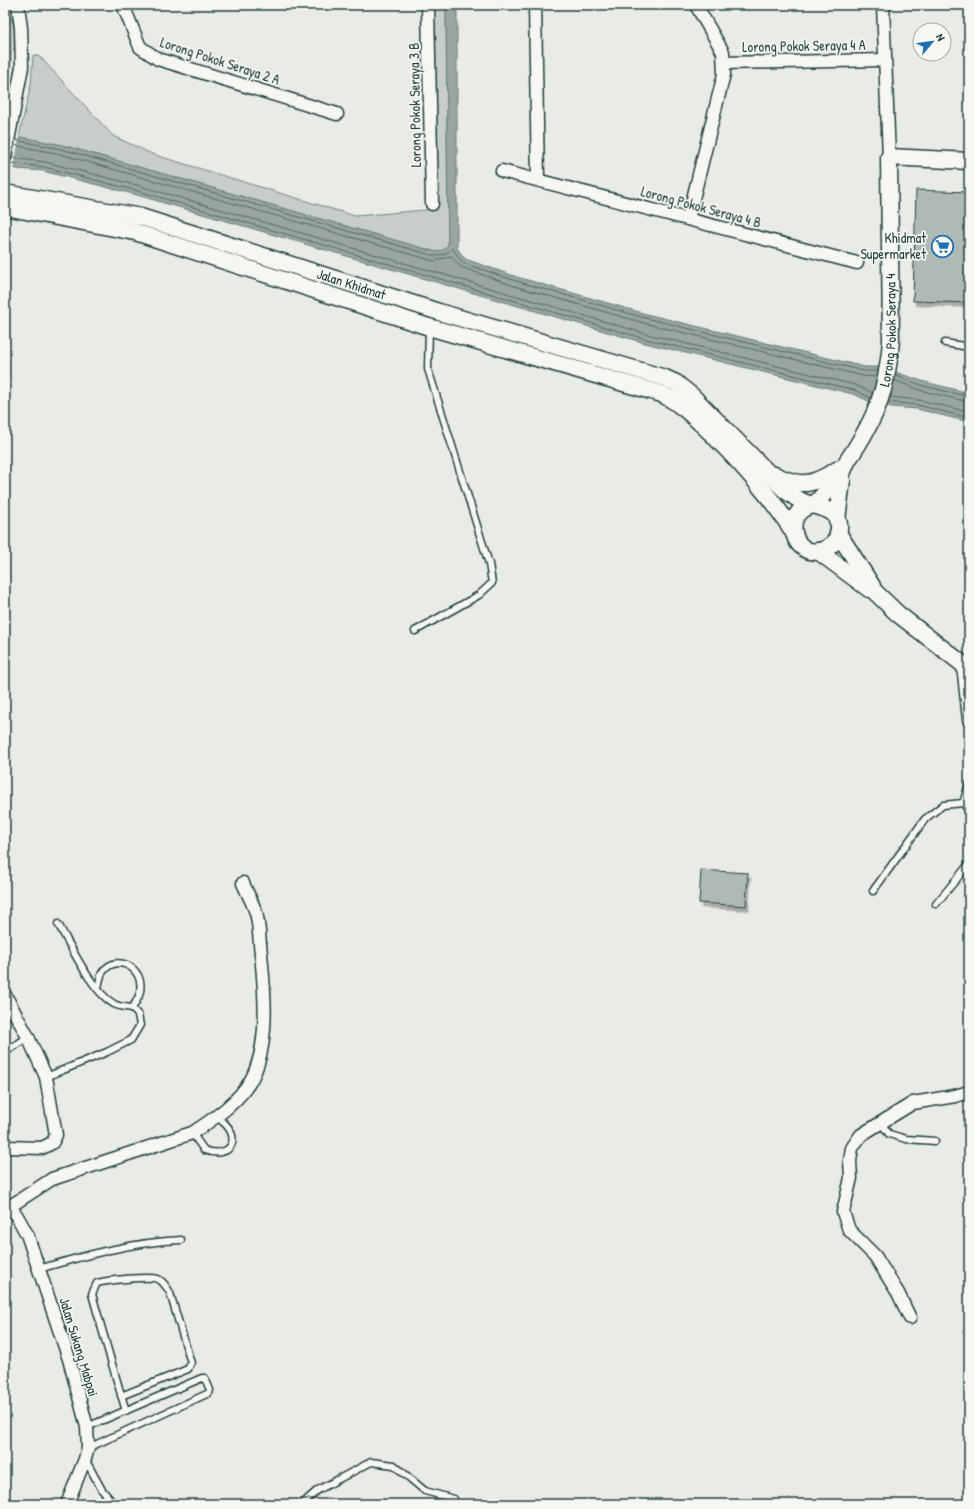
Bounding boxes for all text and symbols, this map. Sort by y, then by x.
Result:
north arrow [912,22,952,62]
text: N [933,31,948,43]
street label: Lorong Pokok Seraya 2 A [158,32,283,90]
street label: Lorong Pokok Seraya 4 A [742,35,866,57]
street label: Lorong Pokok Seraya 3 B [404,43,426,167]
street label: Lorong Pokok Seraya 4 B [639,181,763,233]
place label: Khidmat Supermarket [860,228,926,264]
supermarket icon: Khidmat Supermarket [929,233,955,259]
street label: Jalan Khidmat [315,264,389,304]
street label: Lorong Pokok Seraya 4 [874,273,900,389]
street label: Jalan Sukang Mabpai [54,1295,104,1399]

